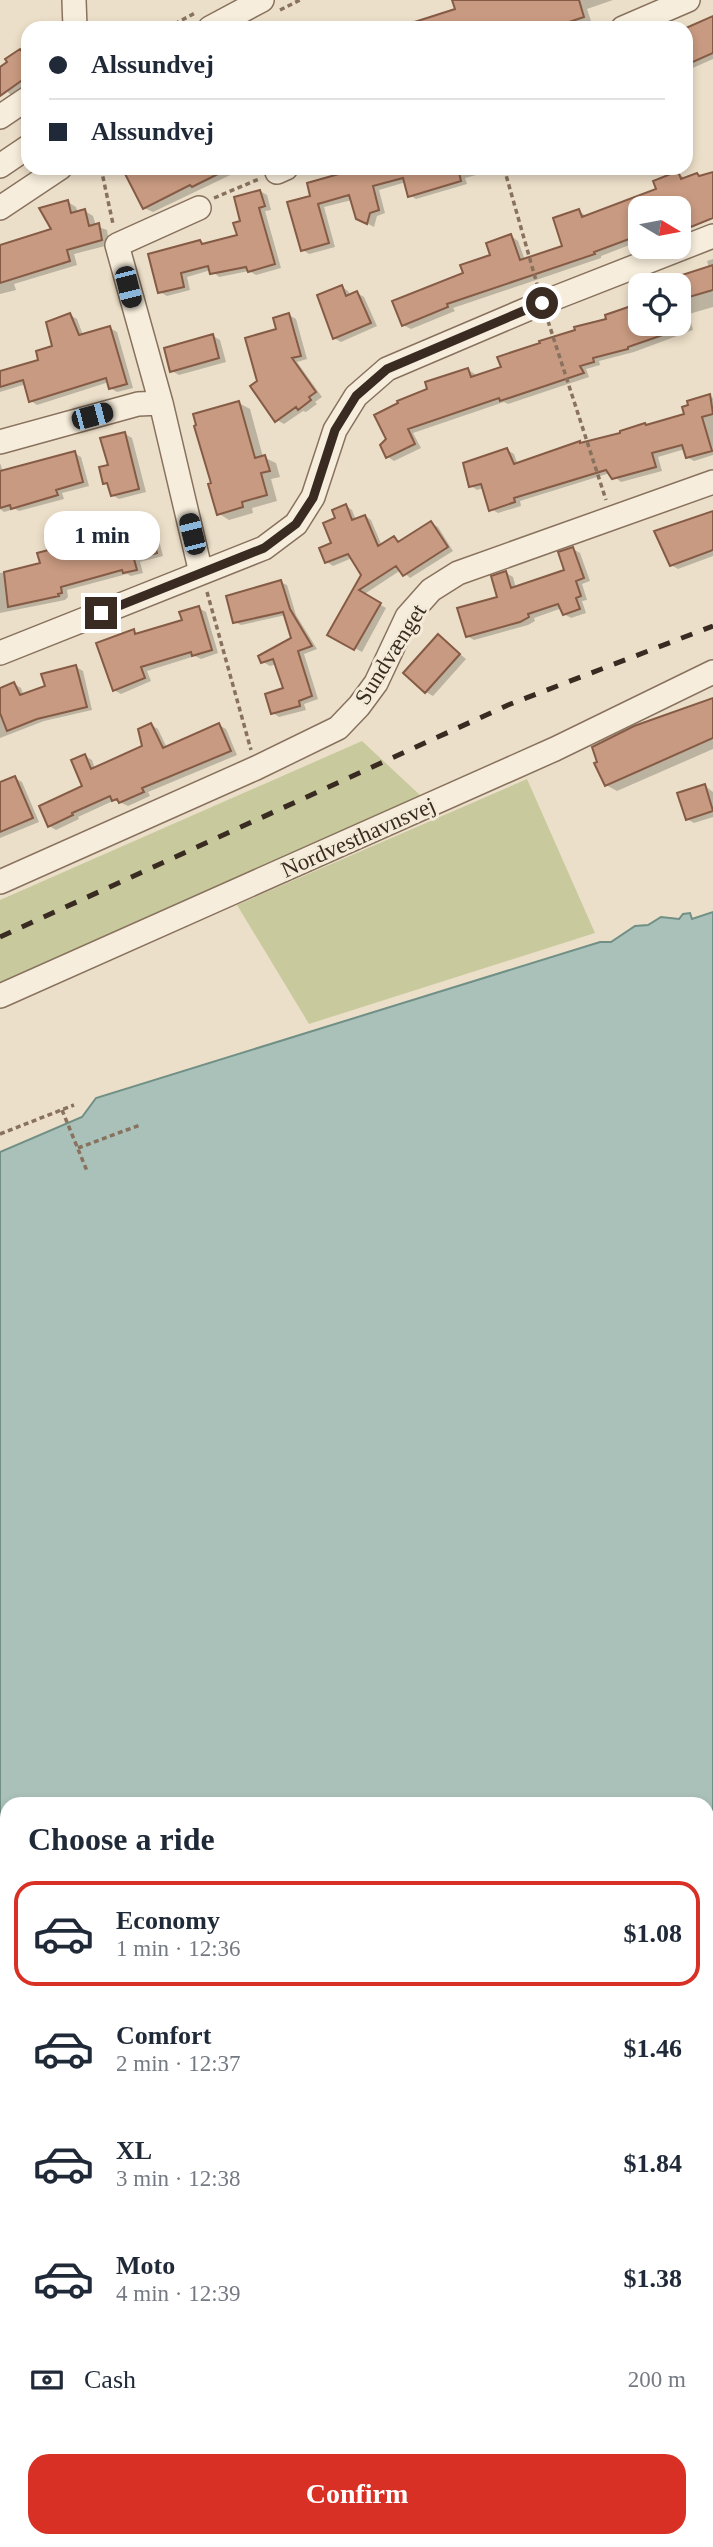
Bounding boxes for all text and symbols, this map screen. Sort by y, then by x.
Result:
text: Alssundvej [91,50,214,79]
text: Alssundvej [91,117,214,146]
north arrow [628,196,691,259]
map controls [628,196,691,336]
car [113,264,144,310]
button: locate [628,273,691,336]
route start [526,287,558,319]
car [69,400,116,432]
car [177,511,208,557]
callout: 1 min [43,512,159,560]
text: 1 min [74,523,130,548]
route end [85,597,117,629]
street label: Sundvænget [350,599,431,709]
street label: Nordvesthavnsvej [277,792,439,883]
text: Choose a ride [28,1821,215,1857]
icon: car [32,1902,95,1965]
text: Economy [116,1906,220,1935]
text: $1.08 [624,1919,682,1948]
text: 1 min · 12:36 [116,1936,241,1961]
icon: car [32,2017,95,2080]
text: Comfort [116,2021,211,2050]
text: $1.46 [624,2034,682,2063]
text: 2 min · 12:37 [116,2051,241,2076]
icon: car [32,2132,95,2195]
text: XL [116,2136,152,2165]
text: $1.84 [624,2149,682,2178]
text: 3 min · 12:38 [116,2166,241,2191]
icon: car [32,2247,95,2310]
text: Moto [116,2251,175,2280]
text: $1.38 [624,2264,682,2293]
text: 4 min · 12:39 [116,2281,241,2306]
icon: cash [28,2361,66,2399]
text: Cash [84,2365,136,2394]
text: 200 m [628,2367,686,2392]
button: Confirm [28,2454,686,2534]

